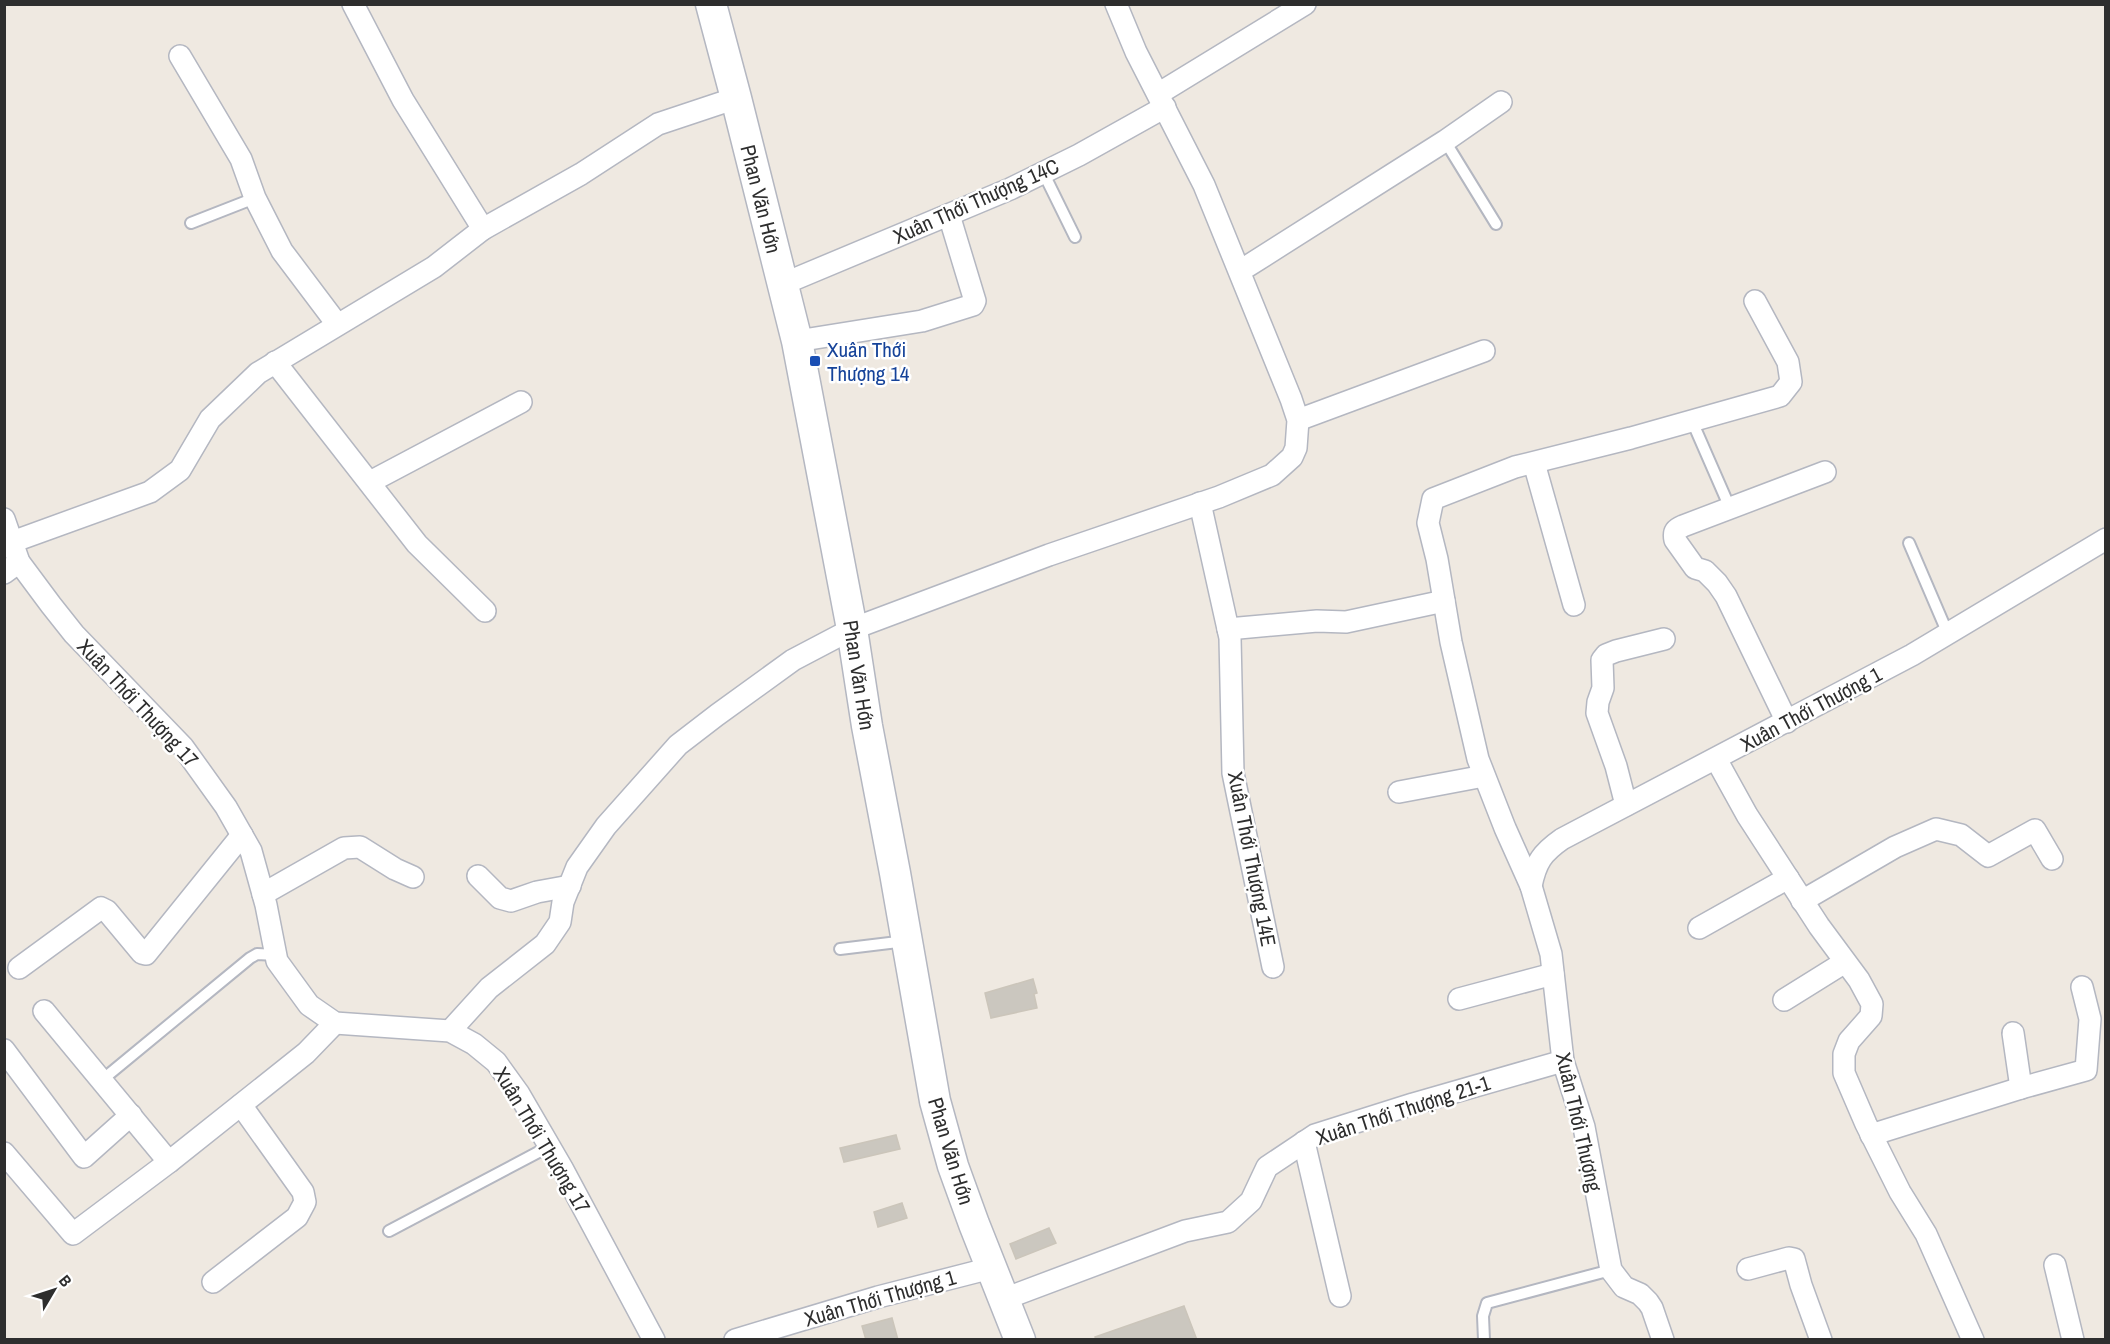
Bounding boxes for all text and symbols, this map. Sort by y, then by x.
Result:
street label: Phan Văn Hớn [734,142,788,256]
street label: Xuân Thới Thượng 14C [889,151,1063,251]
place label: Xuân Thới Thượng 14 [827,335,910,388]
marker: Xuân Thới Thượng 14 [808,354,822,368]
street label: Phan Văn Hớn [836,618,882,732]
street label: Xuân Thới Thượng 17 [71,632,205,774]
street label: Xuân Thới Thượng 1 [1735,659,1887,759]
street label: Xuân Thới Thượng 14E [1221,769,1283,949]
street label: Xuân Thới Thượng [1549,1050,1609,1195]
street label: Xuân Thới Thượng 17 [487,1061,597,1219]
street label: Xuân Thới Thượng 21-1 [1312,1068,1494,1152]
street label: Phan Văn Hớn [921,1094,981,1208]
north arrow [24,1260,84,1320]
street label: Xuân Thới Thượng 1 [801,1262,960,1333]
text: B [54,1270,77,1291]

